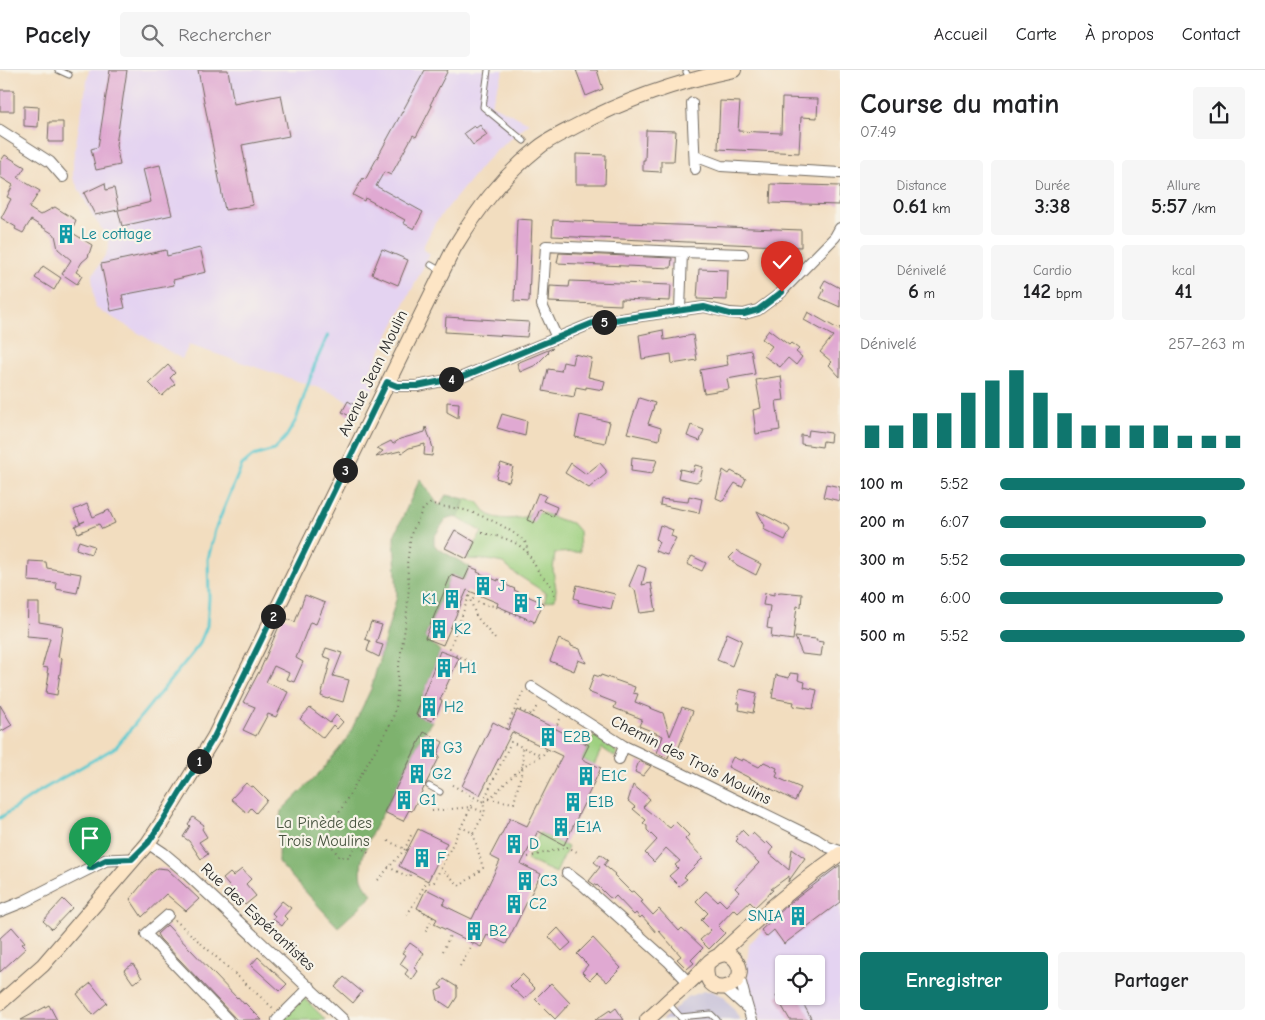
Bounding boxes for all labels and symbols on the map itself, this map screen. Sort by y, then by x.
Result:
building icon: Le cottage [55,223,77,245]
place label: Le cottage [81,225,152,243]
pin [761,241,803,292]
street label: Avenue Jean Moulin [335,307,411,439]
pin: 5 [592,310,616,334]
pin: 4 [438,366,464,392]
pin: 3 [332,458,358,482]
building icon: J [472,575,494,597]
place label: J [498,577,505,595]
building icon: K1 [441,588,463,610]
place label: K1 [422,590,437,608]
building icon: I [510,592,532,614]
place label: I [536,594,542,612]
pin: 2 [260,604,286,628]
building icon: K2 [428,618,450,640]
place label: K2 [454,620,471,638]
building icon: H1 [433,657,455,679]
place label: H1 [459,659,477,677]
building icon: H2 [418,696,440,718]
place label: H2 [444,698,464,716]
street label: Chemin des Trois Moulins [608,712,774,808]
building icon: E2B [537,726,559,748]
place label: E2B [563,728,591,746]
building icon: G3 [417,737,439,759]
place label: G3 [443,739,463,757]
pin: 1 [186,748,212,774]
building icon: G2 [406,763,428,785]
place label: G2 [432,765,452,783]
building icon: E1C [575,765,597,787]
place label: E1C [601,767,627,785]
building icon: G1 [393,789,415,811]
place label: G1 [419,791,437,809]
building icon: E1B [562,791,584,813]
place label: E1B [588,793,614,811]
park label: La Pinède des Trois Moulins [276,814,372,850]
building icon: E1A [550,816,572,838]
pin [69,817,111,868]
place label: E1A [576,818,601,836]
building icon: D [503,833,525,855]
place label: D [529,835,539,853]
building icon: F [411,847,433,869]
place label: F [437,849,447,867]
street label: Rue des Espérantistes [197,860,319,975]
building icon: C3 [514,870,536,892]
place label: C3 [540,872,558,890]
building icon: C2 [503,893,525,915]
place label: C2 [529,895,547,913]
building icon: SNIA [787,905,809,927]
place label: SNIA [748,907,783,925]
building icon: B2 [463,920,485,942]
place label: B2 [489,922,507,940]

